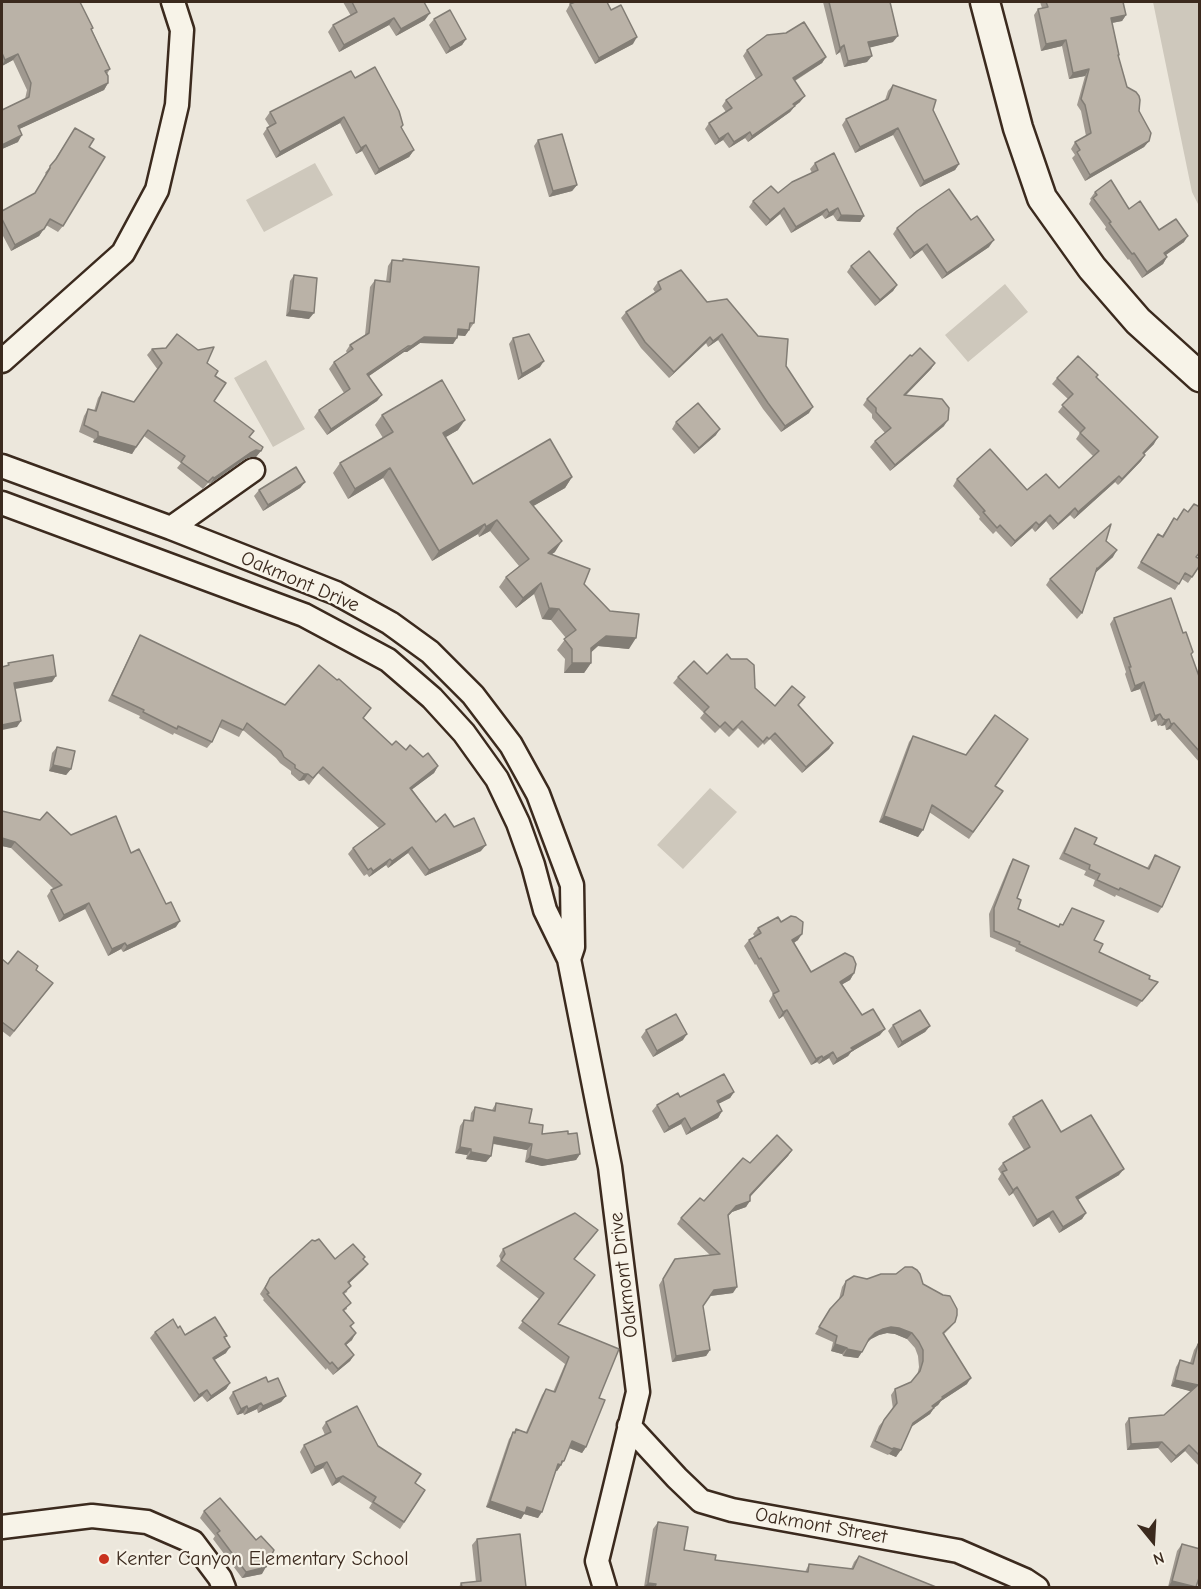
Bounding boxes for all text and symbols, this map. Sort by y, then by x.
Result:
street label: Oakmont Drive [237,546,363,618]
street label: Oakmont Drive [604,1211,644,1339]
street label: Oakmont Street [753,1503,889,1549]
north arrow [1123,1511,1183,1571]
place label: Kenter Canyon Elementary School [116,1547,409,1571]
text: N [1151,1548,1166,1568]
marker: Kenter Canyon Elementary School [97,1552,111,1566]

